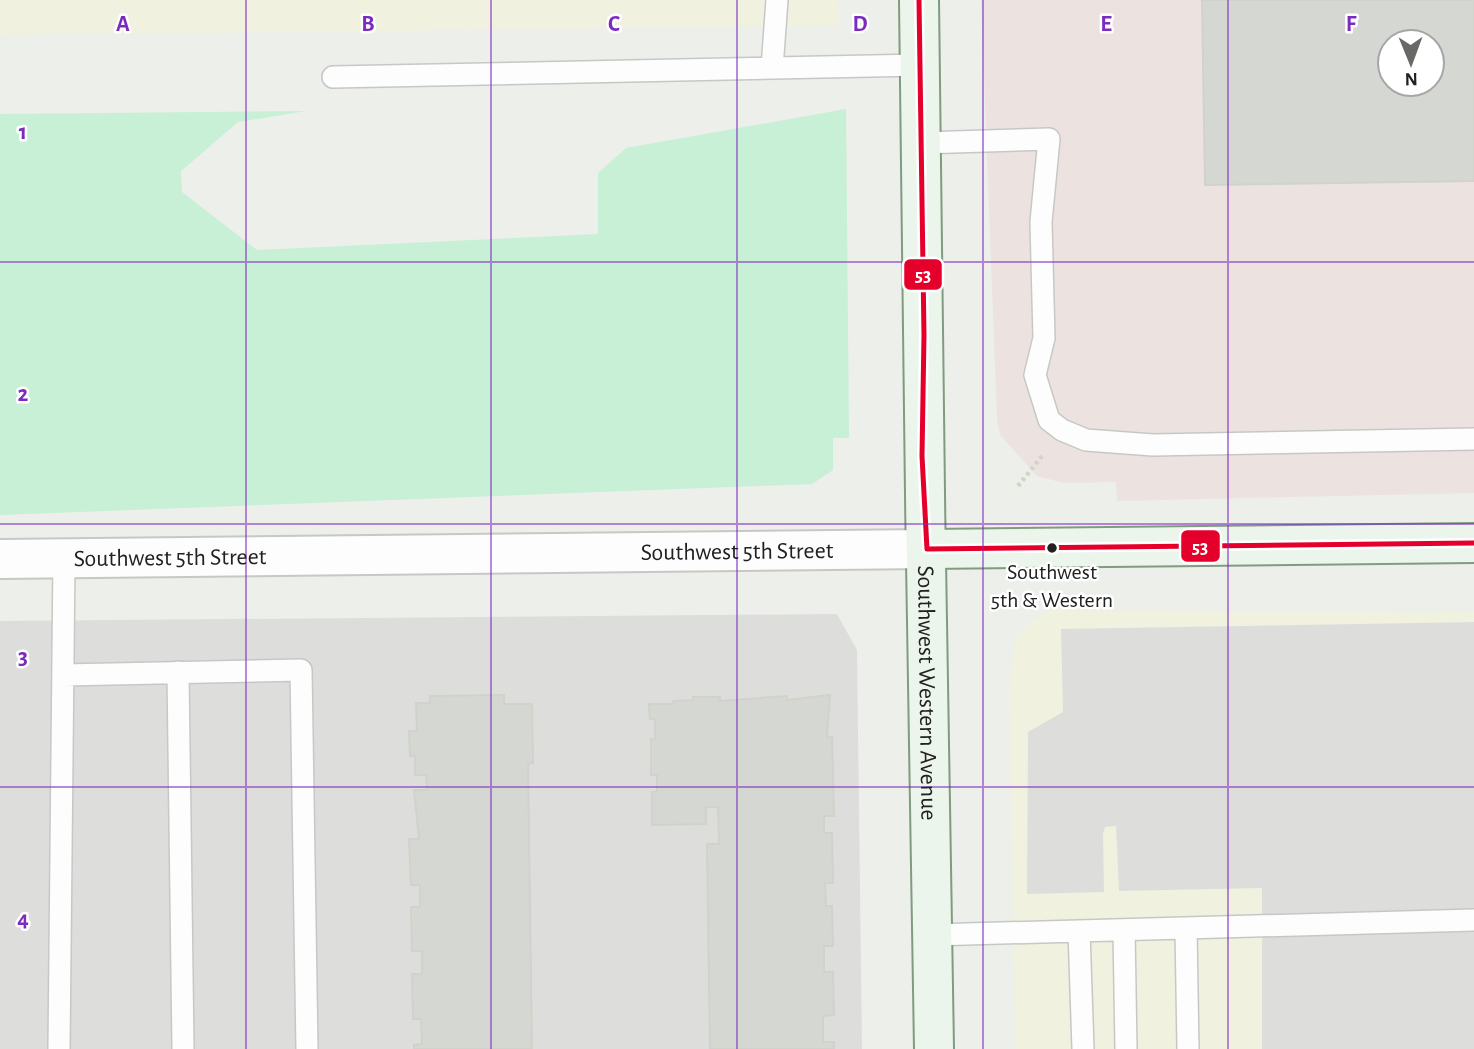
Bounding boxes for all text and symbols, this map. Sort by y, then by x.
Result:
text: A [116,13,130,36]
text: B [361,13,375,36]
text: C [608,13,620,36]
text: D [852,13,868,36]
text: E [1100,13,1112,36]
text: F [1346,13,1357,36]
north arrow [1376,28,1446,98]
text: N [1404,69,1418,88]
text: 1 [19,121,27,144]
line badge: 53 [903,258,943,291]
text: 53 [915,266,931,285]
text: 2 [18,383,29,406]
line badge: 53 [1180,529,1221,563]
text: 53 [1192,538,1208,557]
street label: Southwest 5th Street [640,539,834,565]
marker: Southwest 5th & Western [1045,541,1059,555]
street label: Southwest 5th Street [74,545,267,571]
place label: Southwest 5th & Western [991,561,1113,611]
street label: Southwest Western Avenue [913,565,941,821]
text: 3 [18,646,28,669]
text: 4 [17,908,29,931]

